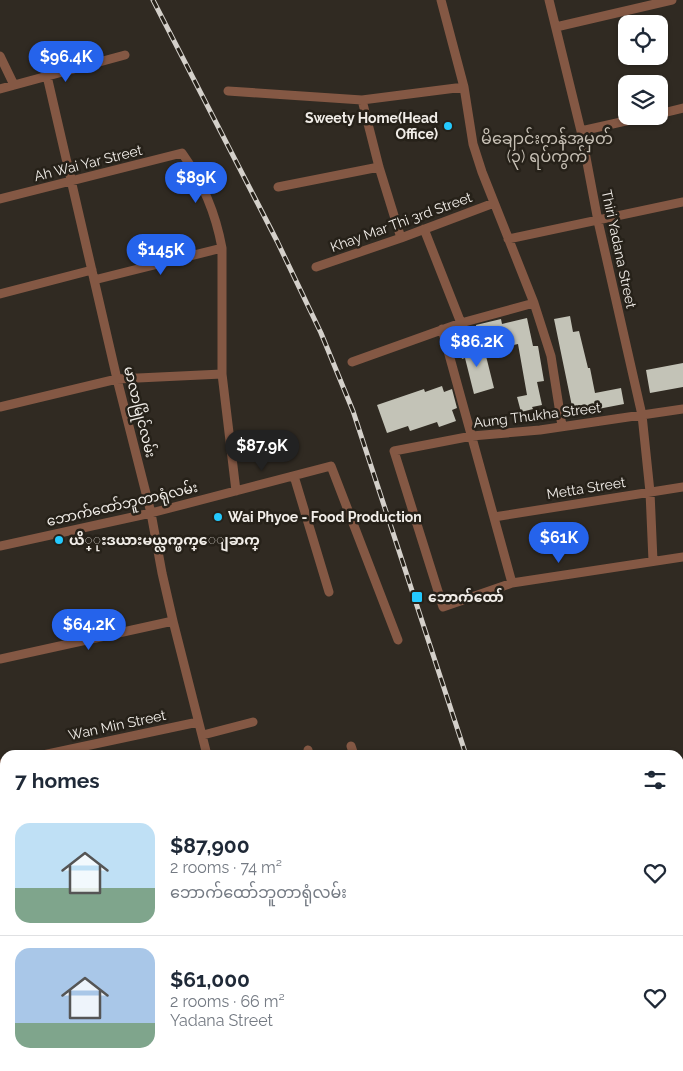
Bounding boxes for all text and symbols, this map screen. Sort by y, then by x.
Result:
map controls [618,15,668,125]
button: locate [618,15,668,65]
pin: $96.4K [25,41,107,83]
text: $96.4K [40,47,92,66]
button: layers [618,75,668,125]
place label: Sweety Home(Head Office) [305,110,438,142]
marker: Sweety Home(Head Office) [442,120,454,132]
district label: မိချောင်းကန်အမှတ် (၃) ရပ်ကွက် [481,127,613,170]
street label: Ah Wai Yar Street [32,142,144,184]
pin: $89K [166,162,226,204]
text: $89K [176,168,216,187]
street label: Thiri Yadana Street [599,188,639,310]
street label: Khay Mar Thi 3rd Street [328,189,474,255]
pin: $145K [126,234,196,276]
text: $145K [138,240,184,259]
pin: $86.2K [436,326,518,368]
text: $86.2K [451,332,503,351]
street label: မာလာမြိုင်လမ်း [117,364,161,460]
street label: Aung Thukha Street [472,399,602,431]
pin: $87.9K [221,430,303,472]
text: $87.9K [236,436,288,455]
street label: Metta Street [545,474,627,502]
street label: ဘောက်ထော်ဘူတာရုံလမ်း [44,477,200,533]
place label: Wai Phyoe - Food Production [228,509,422,525]
marker: Wai Phyoe - Food Production [212,511,224,523]
pin: $61K [529,522,589,564]
text: $61K [540,528,578,547]
place label: ယိ္ုးဒယားမယ္လက္ဖက္ေျခာက္ [69,530,260,552]
marker: ယိ္ုးဒယားမယ္လက္ဖက္ေျခာက္ [53,534,65,546]
place label: ဘောက်ထော် [428,587,504,605]
marker: ဘောက်ထော် [410,590,424,604]
pin: $64.2K [48,608,130,651]
text: $64.2K [63,615,115,634]
street label: Wan Min Street [67,707,167,743]
icon: filters [641,766,669,794]
text: 7 homes [15,768,100,793]
text: $87,900 [170,833,250,858]
icon: home [55,843,115,903]
text: 2 rooms · 74 m² [170,858,282,877]
icon: heart [641,859,669,887]
text: ဘောက်ထော်ဘူတာရုံလမ်း [170,883,347,902]
text: $61,000 [170,967,250,992]
icon: home [55,968,115,1028]
icon: heart [641,984,669,1012]
text: 2 rooms · 66 m² [170,992,285,1011]
text: Yadana Street [170,1011,273,1030]

